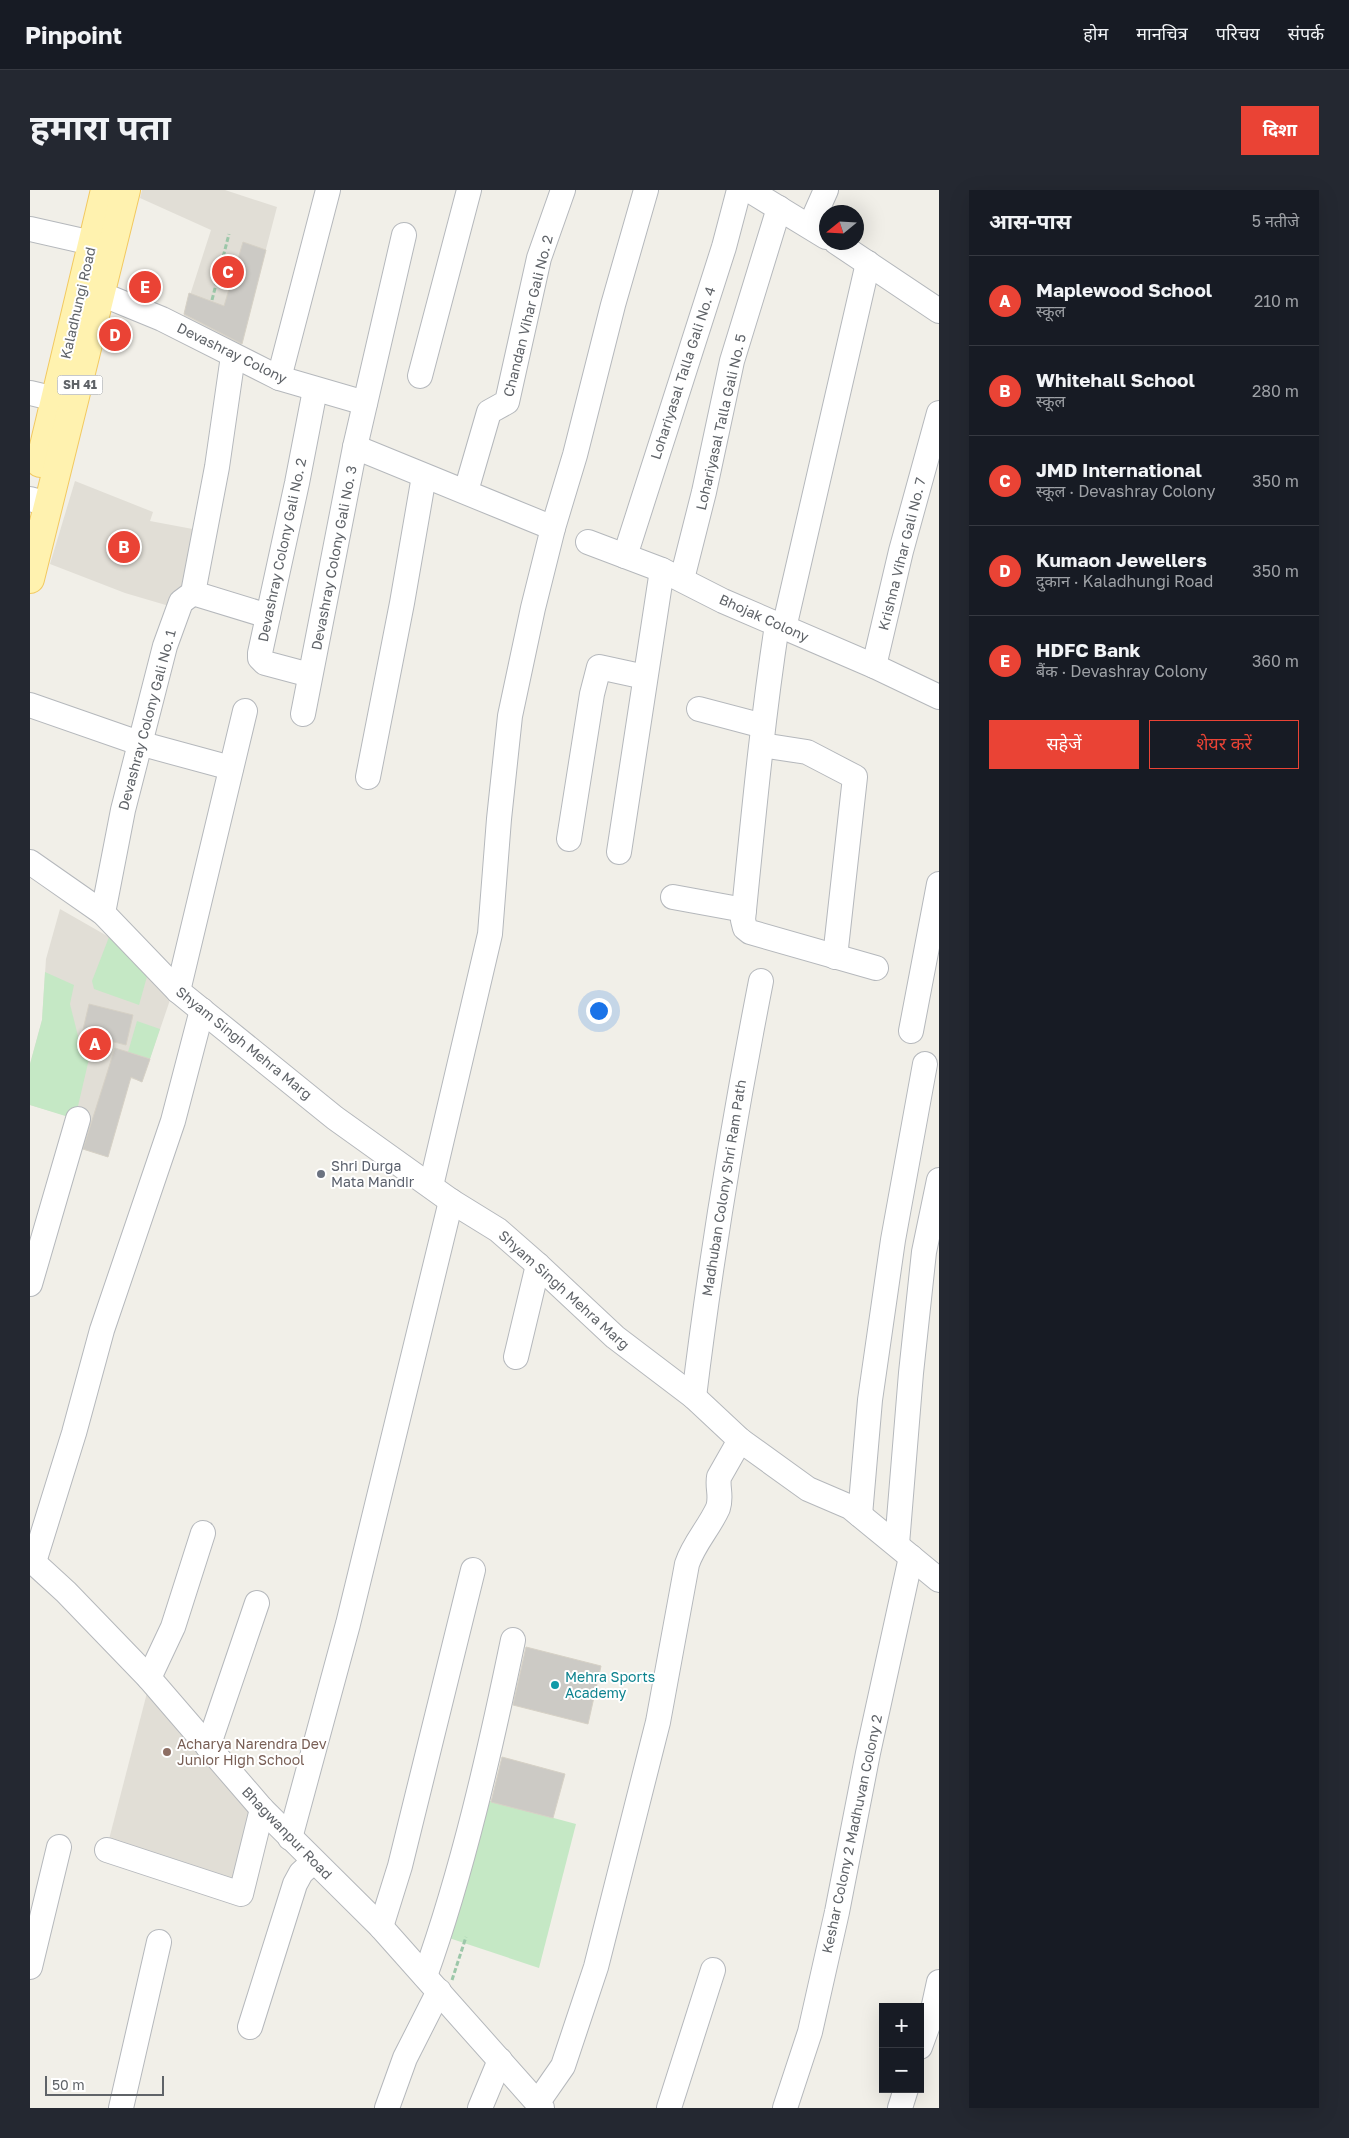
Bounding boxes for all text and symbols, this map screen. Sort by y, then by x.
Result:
text: Pinpoint [25,20,122,49]
text: होम [1083,22,1108,44]
text: मानचित्र [1136,22,1188,44]
text: परिचय [1216,22,1260,44]
text: संपर्क [1288,22,1324,44]
text: हमारा पता [30,106,171,148]
button: दिशा [1241,106,1319,155]
north arrow [819,205,864,250]
text: आस-पास [989,208,1071,234]
text: 5 नतीजे [1252,211,1299,231]
street label: Chandan Vihar Gali No. 2 [499,233,556,398]
street label: Kaladhungi Road [56,245,99,360]
pin: C [212,253,244,291]
pin: E [129,268,161,306]
text: Maplewood School [1036,278,1212,301]
street label: Lohariyasal Talla Gali No. 4 [647,284,719,461]
text: A [999,291,1011,311]
text: 210 m [1254,291,1299,311]
text: स्कूल [1036,301,1065,321]
pin: D [99,316,131,354]
street label: Devashray Colony [175,319,290,387]
street label: Lohariyasal Talla Gali No. 5 [692,332,749,512]
text: Whitehall School [1036,368,1195,391]
road number: SH 41 [58,376,102,394]
text: B [999,381,1011,401]
text: 280 m [1252,381,1299,401]
text: स्कूल [1036,391,1065,411]
street label: Devashray Colony Gali No. 2 [254,456,309,643]
text: JMD International [1036,458,1202,481]
street label: Devashray Colony Gali No. 3 [307,464,360,652]
text: C [999,471,1011,491]
text: 350 m [1252,471,1299,491]
street label: Krishna Vihar Gali No. 7 [874,476,929,632]
text: स्कूल · Devashray Colony [1036,481,1215,501]
pin: B [108,528,140,566]
text: Kumaon Jewellers [1036,548,1207,571]
text: D [999,561,1011,581]
text: 350 m [1252,561,1299,581]
text: दुकान · Kaladhungi Road [1036,571,1213,591]
street label: Bhojak Colony [717,590,812,645]
street label: Devashray Colony Gali No. 1 [114,627,179,812]
text: HDFC Bank [1036,638,1141,661]
text: E [1000,651,1010,671]
text: 360 m [1252,651,1299,671]
text: बैंक · Devashray Colony [1036,661,1208,681]
button: सहेजें [989,720,1139,769]
button: शेयर करें [1149,720,1299,769]
street label: Shyam Singh Mehra Marg [173,983,316,1103]
your location [586,998,612,1024]
pin: A [79,1025,111,1063]
street label: Madhuban Colony Shri Ram Path [698,1078,749,1297]
place label: Shri Durga Mata Mandir [331,1157,415,1190]
marker: Shri Durga Mata Mandir [315,1168,327,1180]
street label: Shyam Singh Mehra Marg [496,1226,633,1353]
place label: Mehra Sports Academy [565,1668,655,1701]
marker: Mehra Sports Academy [549,1679,561,1691]
street label: Keshar Colony 2 Madhuvan Colony 2 [818,1713,885,1955]
place label: Acharya Narendra Dev Junior High School [177,1735,327,1768]
marker: Acharya Narendra Dev Junior High School [161,1746,173,1758]
street label: Bhagwanpur Road [239,1783,336,1883]
map controls [879,2003,924,2093]
button: + [879,2003,924,2048]
button: − [879,2048,924,2093]
scale bar [45,2073,164,2096]
text: 50 m [52,2076,85,2093]

